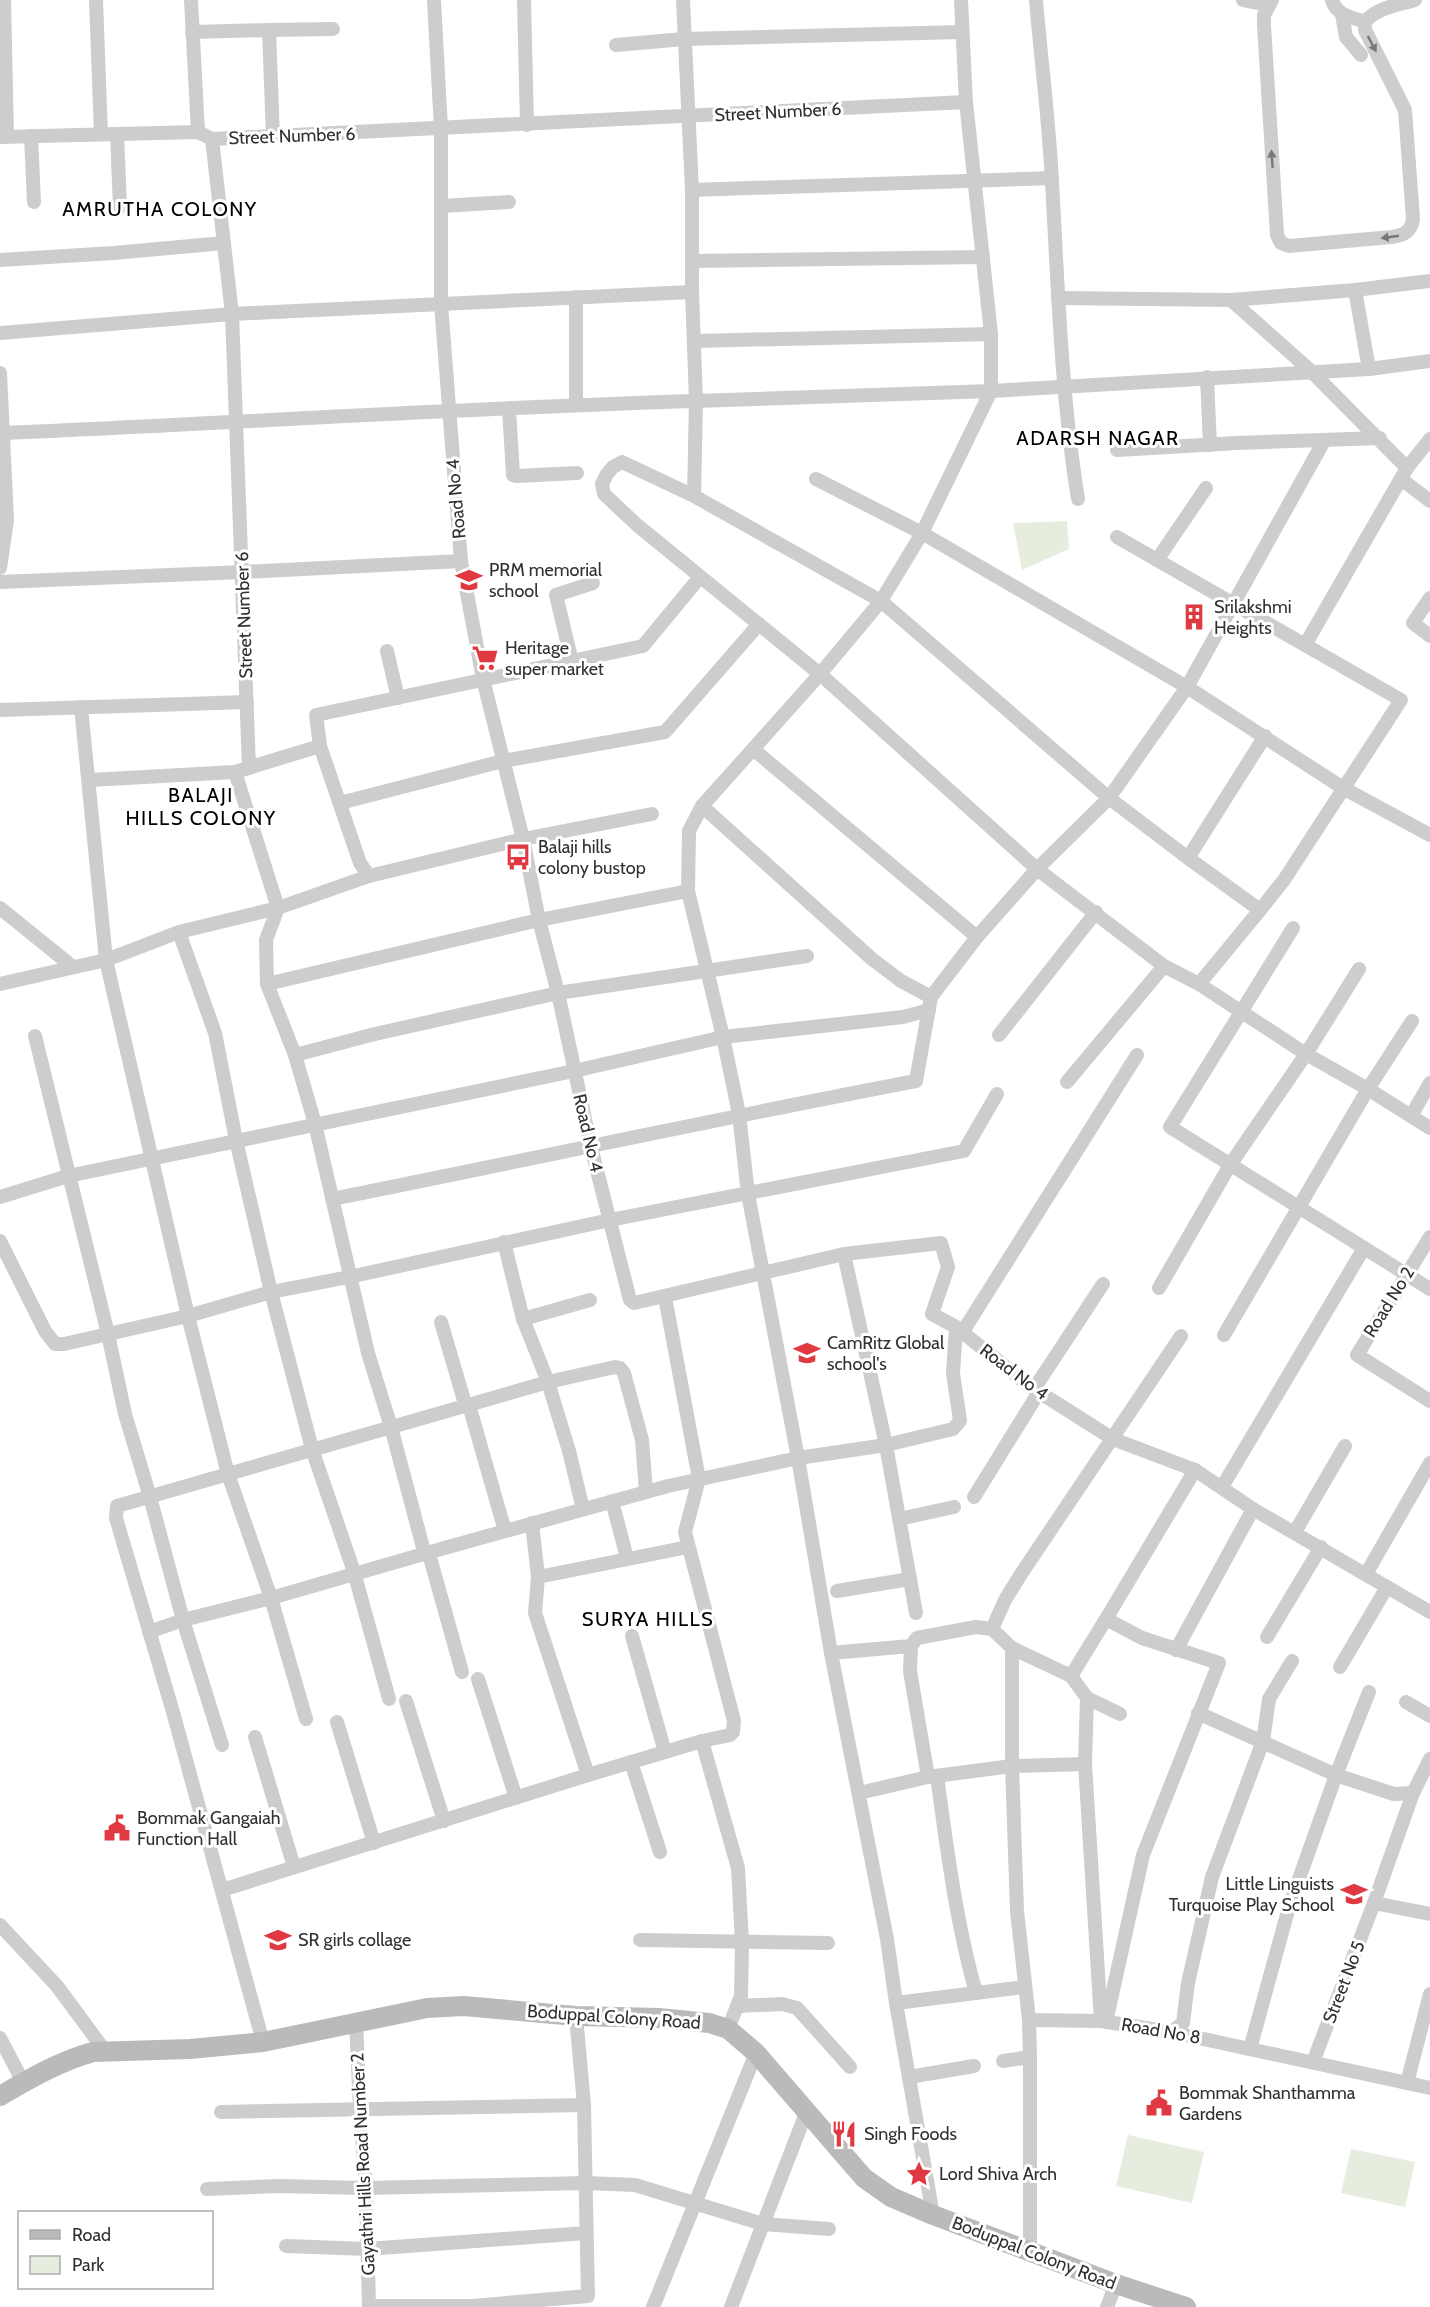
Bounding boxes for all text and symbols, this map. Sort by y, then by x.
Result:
one-way arrow [1368,35,1377,52]
street label: Street Number 6 [714,98,842,126]
street label: Street Number 6 [228,123,356,149]
one-way arrow [1268,150,1277,169]
district label: AMRUTHA COLONY [62,197,258,221]
one-way arrow [1381,232,1400,241]
district label: ADARSH NAGAR [1016,426,1180,450]
street label: Road No 4 [442,458,470,540]
street label: Street Number 6 [231,551,257,679]
place label: PRM memorial school [489,559,603,602]
school or university icon: PRM memorial school [454,565,484,595]
place label: Srilakshmi Heights [1214,596,1292,639]
building icon: Srilakshmi Heights [1179,602,1209,632]
place label: Heritage super market [505,637,604,680]
supermarket icon: Heritage super market [470,643,500,673]
district label: BALAJI HILLS COLONY [125,783,277,830]
place label: Balaji hills colony bustop [538,836,646,879]
bus stop icon: Balaji hills colony bustop [503,842,533,872]
street label: Road No 4 [568,1092,608,1174]
street label: Road No 2 [1359,1263,1419,1341]
place label: CamRitz Global school's [827,1332,945,1375]
school or university icon: CamRitz Global school's [792,1338,822,1368]
street label: Road No 4 [975,1339,1053,1405]
district label: SURYA HILLS [582,1607,714,1631]
place label: Bommak Gangaiah Function Hall [137,1807,281,1850]
public building icon: Bommak Gangaiah Function Hall [102,1813,132,1843]
place label: Little Linguists Turquoise Play School [1169,1873,1335,1916]
school or university icon: Little Linguists Turquoise Play School [1339,1879,1369,1909]
school or university icon: SR girls collage [263,1925,293,1955]
place label: SR girls collage [298,1929,411,1951]
street label: Street No 5 [1318,1938,1370,2026]
street label: Boduppal Colony Road [527,2000,701,2034]
street label: Road No 8 [1120,2013,1202,2049]
street label: Gayathri Hills Road Number 2 [346,2052,380,2276]
place label: Bommak Shanthamma Gardens [1179,2082,1356,2125]
public building icon: Bommak Shanthamma Gardens [1144,2088,1174,2118]
restaurant icon: Singh Foods [829,2119,859,2149]
place label: Singh Foods [864,2123,957,2145]
place icon: Lord Shiva Arch [904,2159,934,2189]
place label: Lord Shiva Arch [939,2163,1057,2185]
legend [18,2211,213,2289]
street label: Boduppal Colony Road [949,2212,1119,2294]
text: Road [72,2224,111,2246]
text: Park [72,2254,105,2276]

